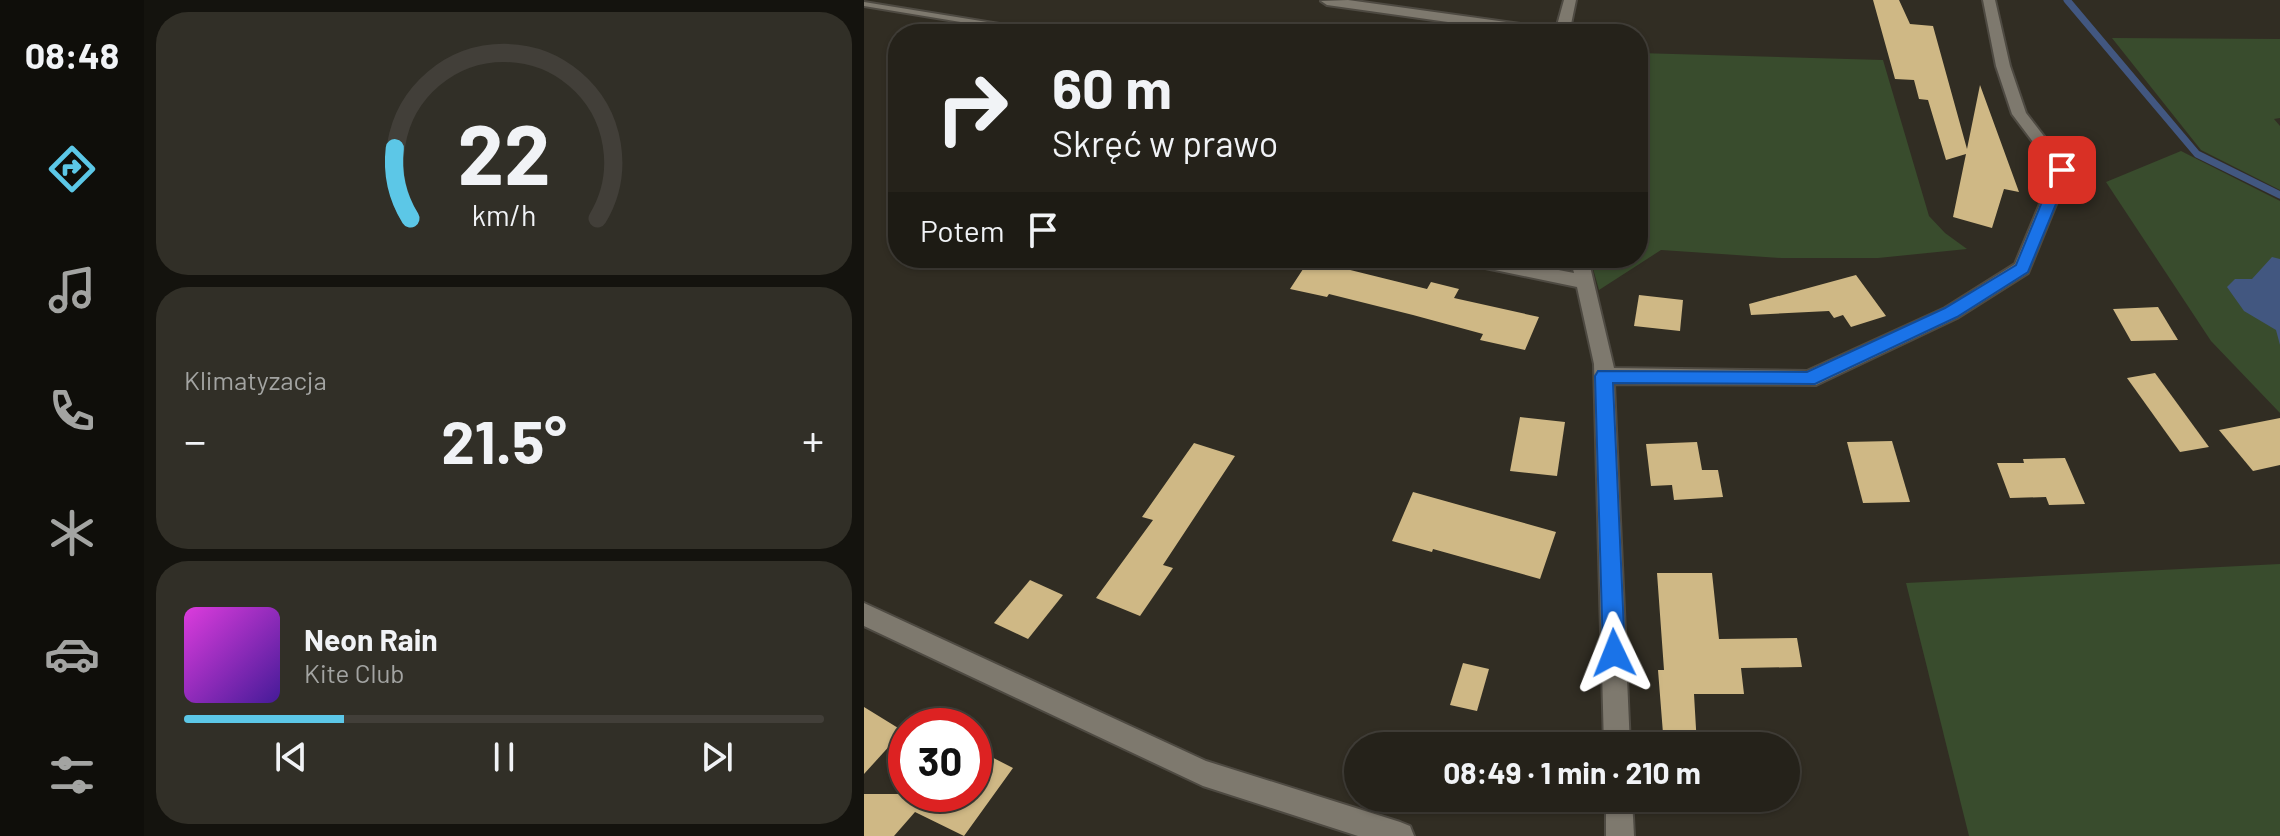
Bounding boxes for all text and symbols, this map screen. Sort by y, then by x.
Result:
text: 08:48 [25,33,119,76]
text: 60 m [1052,53,1172,120]
icon: right [920,56,1024,160]
text: 22 [457,102,551,202]
text: Skręć w prawo [1052,121,1278,164]
pin [2028,136,2096,204]
icon: directions [44,141,100,197]
icon: arrive [2040,148,2084,192]
text: km/h [472,198,536,233]
icon: arrive [1021,208,1065,252]
text: Potem [920,212,1005,248]
icon: music [44,262,100,318]
text: Klimatyzacja [184,364,327,395]
icon: phone [44,383,100,439]
text: 21.5° [441,404,567,476]
text: − [184,413,206,466]
text: + [802,413,824,466]
icon: climate [44,505,100,561]
position arrow [1572,611,1656,695]
text: Neon Rain [304,621,438,657]
icon: car [44,626,100,682]
text: Kite Club [304,657,405,688]
speed limit sign: 30 [888,708,992,812]
icon: previous [269,735,313,779]
icon: pause [482,735,526,779]
icon: next [695,735,739,779]
icon: filters [44,747,100,803]
text: 08:49 · 1 min · 210 m [1443,754,1701,790]

